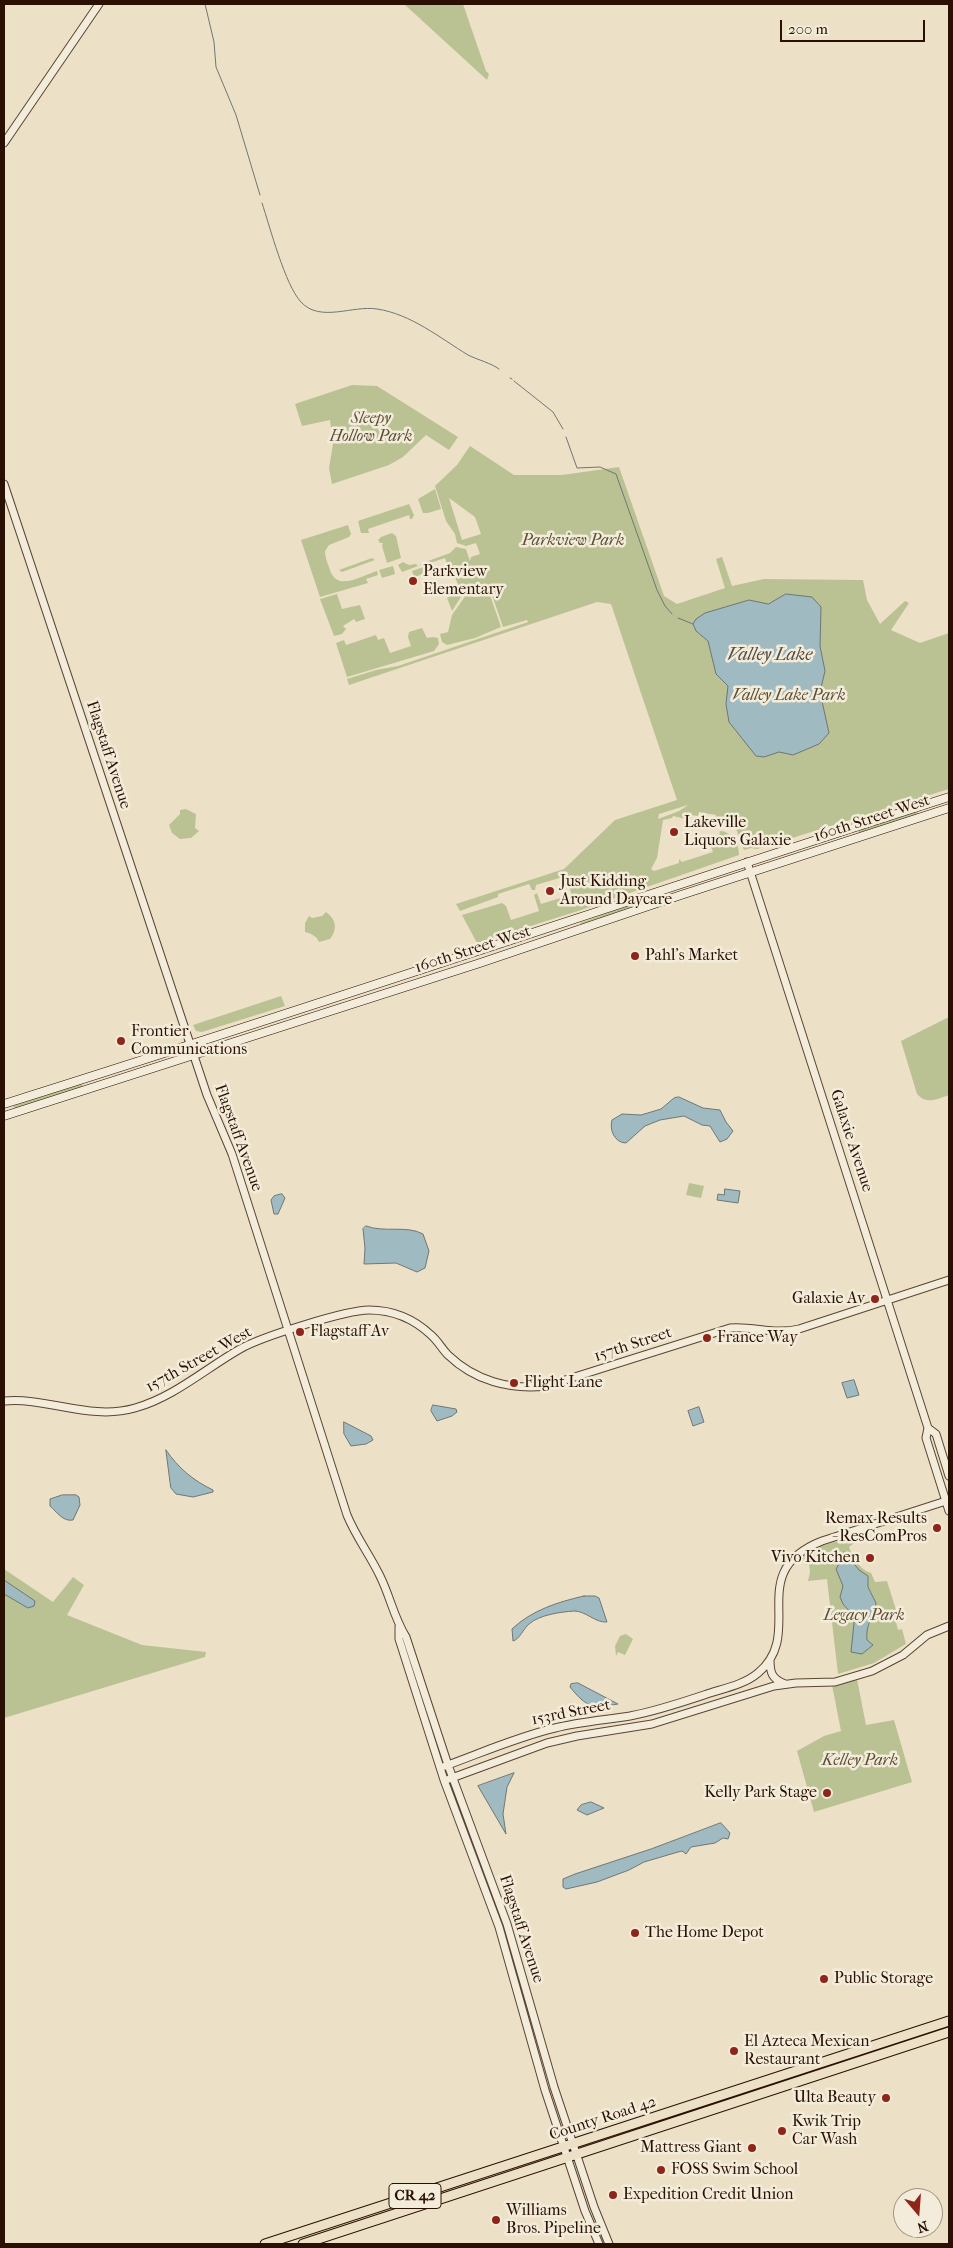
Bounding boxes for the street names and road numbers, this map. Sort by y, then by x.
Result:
street label: Flagstaff Avenue [81,698,135,812]
street label: 160th Street West [811,791,933,847]
street label: 160th Street West [412,922,534,978]
street label: Flagstaff Avenue [210,1082,266,1194]
street label: Galaxie Avenue [825,1087,877,1195]
street label: 157th Street West [143,1323,255,1397]
street label: 157th Street [592,1323,674,1367]
street label: 153rd Street [530,1696,612,1730]
street label: Flagstaff Avenue [494,1872,548,1986]
street label: County Road 42 [547,2093,659,2145]
road number: CR 42 [389,2184,441,2208]

